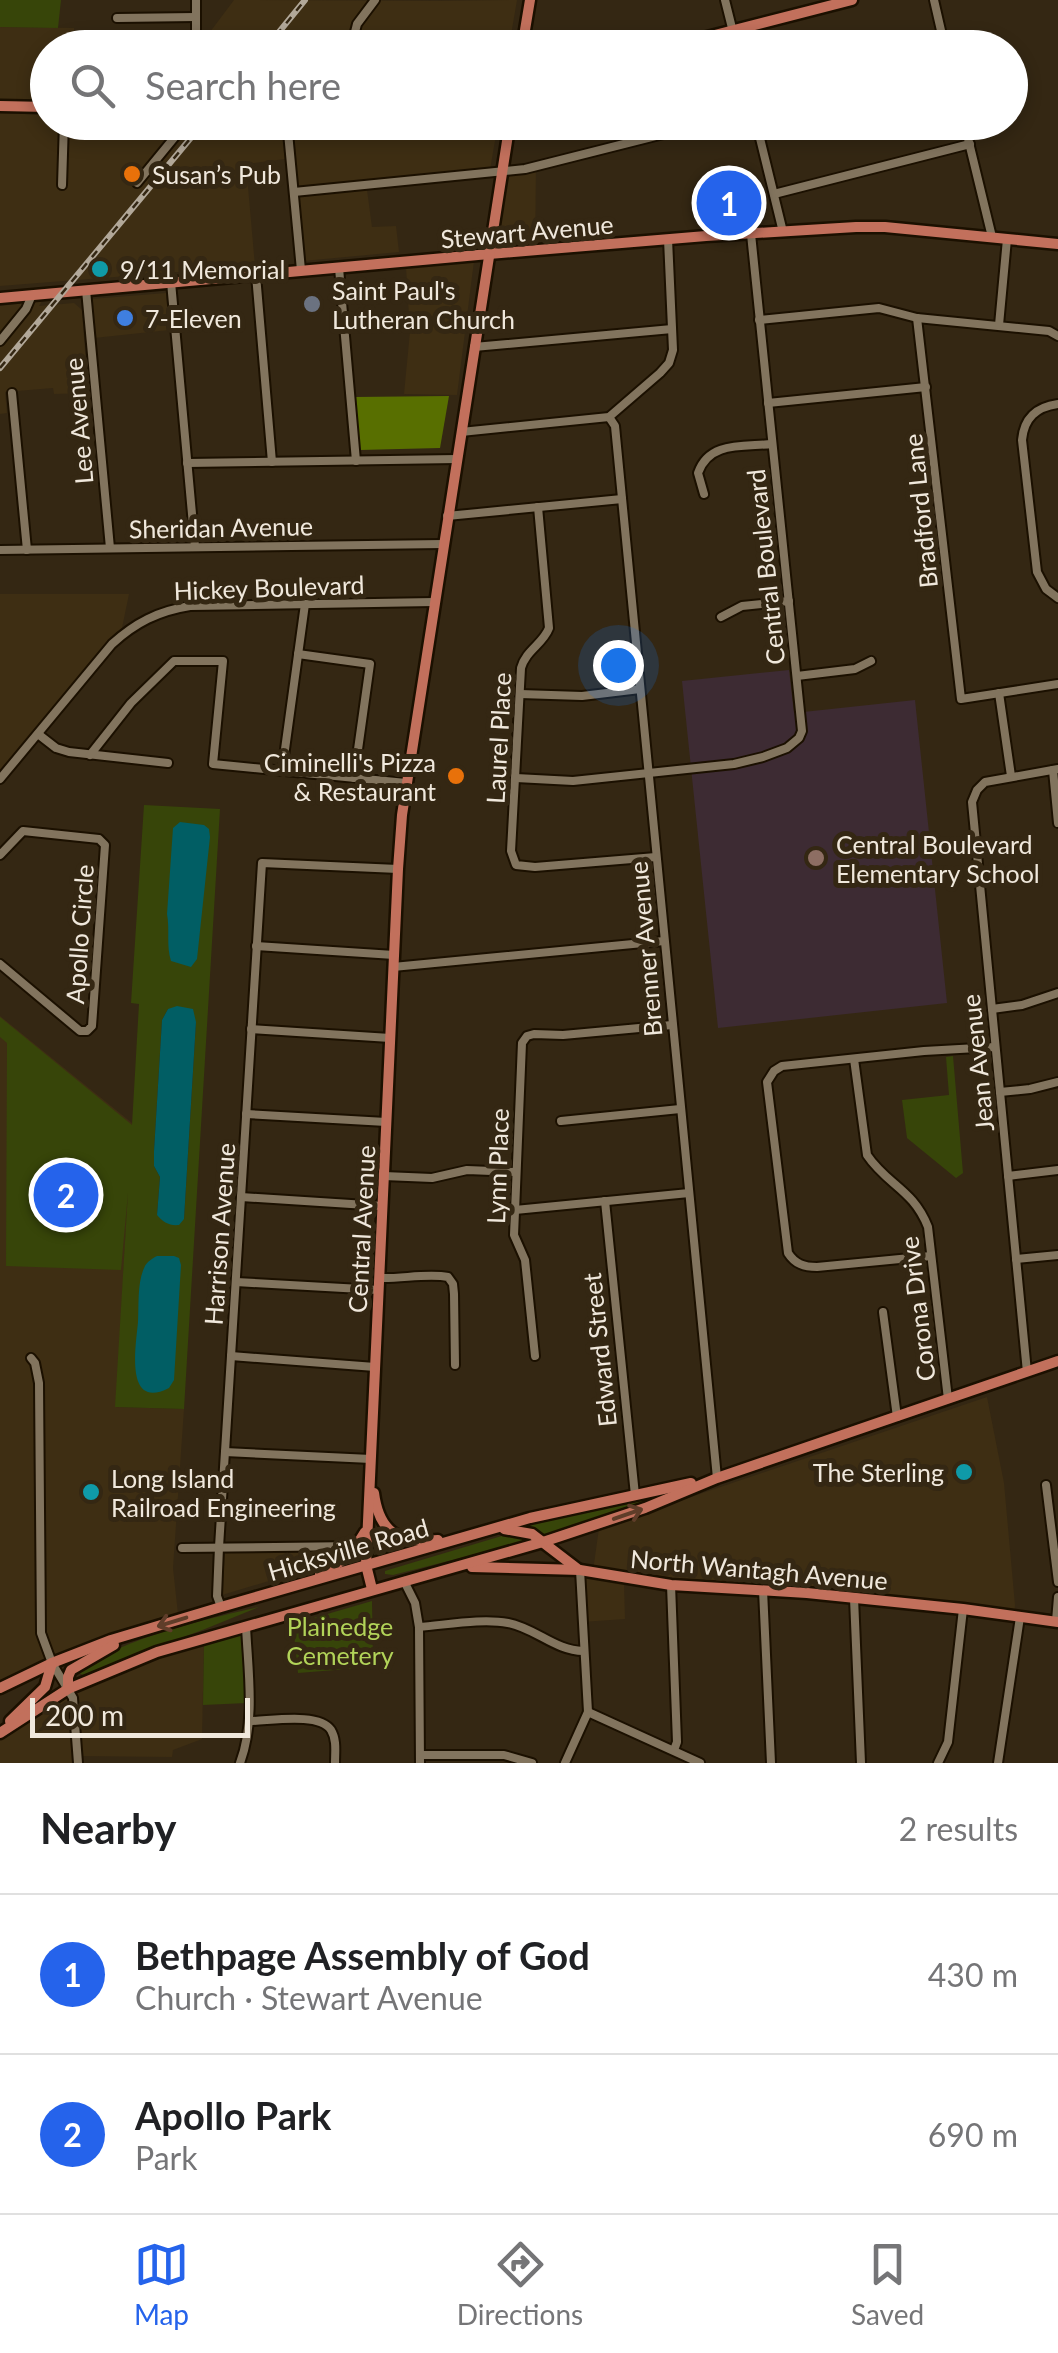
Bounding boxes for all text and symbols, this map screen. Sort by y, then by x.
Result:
search box [30,30,1028,140]
icon: search [65,58,120,113]
text: Search here [145,62,341,108]
place label: Susan’s Pub [152,159,281,189]
marker: Susan’s Pub [121,163,143,185]
pin: 1 [696,166,762,240]
street label: Stewart Avenue [439,209,615,253]
place label: 9/11 Memorial [120,254,285,284]
marker: 9/11 Memorial [89,258,111,280]
place label: Saint Paul's Lutheran Church [332,275,515,334]
marker: Saint Paul's Lutheran Church [301,293,323,315]
place label: 7-Eleven [145,303,242,333]
marker: 7-Eleven [114,307,136,329]
street label: Lee Avenue [58,357,98,485]
street label: Bradford Lane [897,432,943,590]
street label: Central Boulevard [740,468,790,666]
street label: Sheridan Avenue [129,510,313,544]
street label: Hickey Boulevard [173,569,365,605]
your location [593,640,644,691]
street label: Laurel Place [480,672,516,804]
place label: Ciminelli's Pizza & Restaurant [264,747,436,806]
marker: Ciminelli's Pizza & Restaurant [445,765,467,787]
place label: Central Boulevard Elementary School [836,829,1040,888]
marker: Central Boulevard Elementary School [805,847,827,869]
street label: Brenner Avenue [622,860,668,1038]
street label: Apollo Circle [59,863,99,1005]
street label: Jean Avenue [955,993,999,1133]
street label: Lynn Place [480,1108,514,1224]
street label: Harrison Avenue [198,1142,240,1326]
street label: Central Avenue [342,1144,380,1314]
pin: 2 [34,1158,98,1232]
street label: Corona Drive [893,1235,941,1383]
street label: Edward Street [576,1271,622,1428]
place label: The Sterling [813,1457,944,1487]
marker: The Sterling [953,1461,975,1483]
place label: Long Island Railroad Engineering [111,1463,336,1522]
marker: Long Island Railroad Engineering [80,1481,102,1503]
one-way arrow [612,1503,644,1521]
street label: Hicksville Road [264,1512,432,1586]
street label: North Wantagh Avenue [629,1543,889,1595]
park label: Plainedge Cemetery [286,1611,394,1670]
one-way arrow [157,1614,188,1632]
scale bar [30,1693,250,1738]
text: 200 m [45,1698,124,1732]
text: Nearby [40,1803,177,1853]
text: 2 results [899,1809,1018,1848]
text: Bethpage Assembly of God [135,1932,590,1978]
text: 1 [63,1955,82,1994]
text: 430 m [928,1955,1018,1994]
text: Church · Stewart Avenue [135,1978,483,2017]
text: Apollo Park [135,2092,331,2138]
text: 2 [63,2115,82,2154]
text: 690 m [928,2115,1018,2154]
text: Park [135,2138,198,2177]
tab: Map [134,2237,189,2331]
tab: Directions [457,2237,583,2331]
tab: Saved [851,2237,924,2331]

